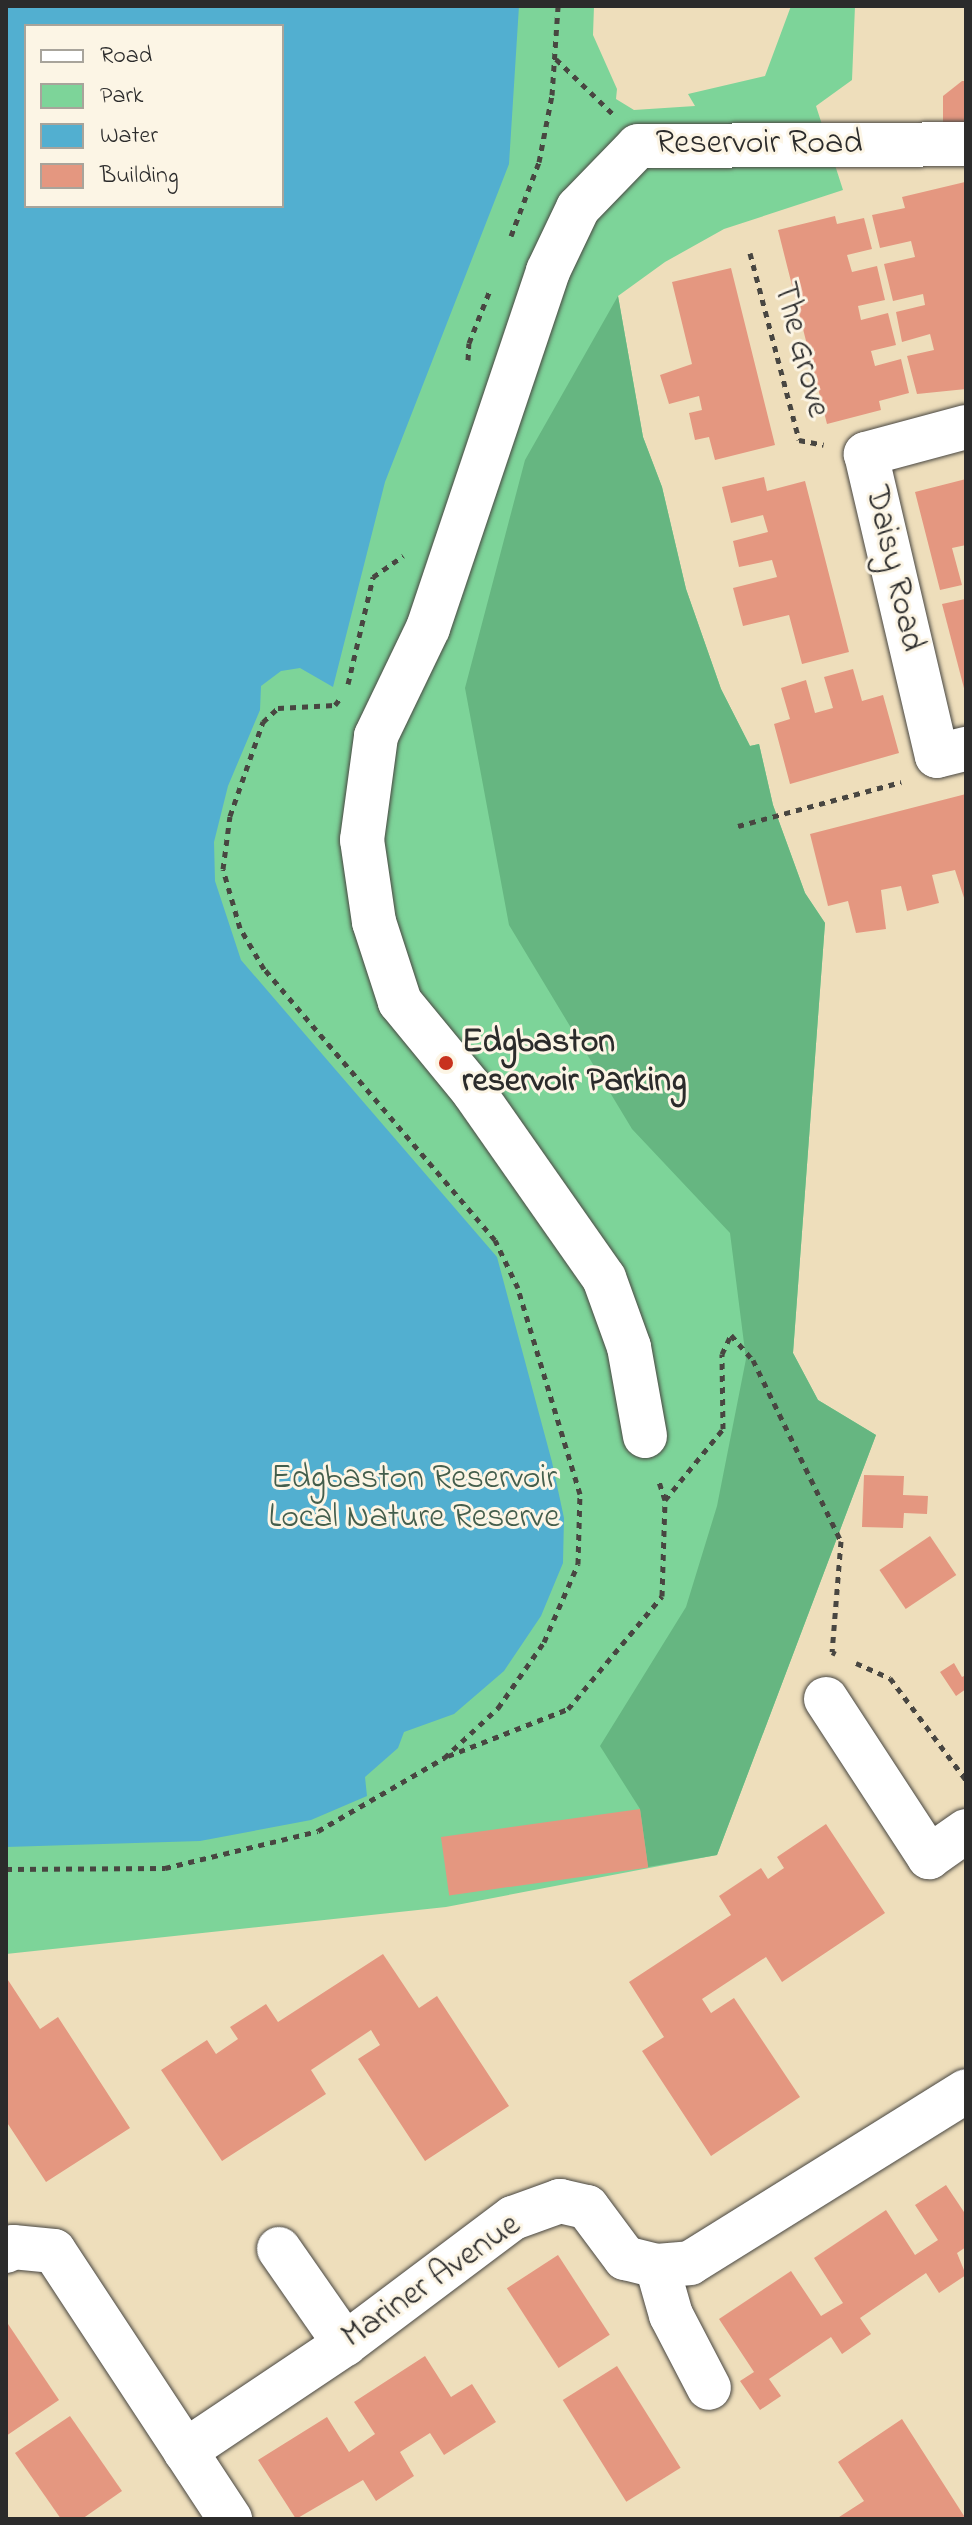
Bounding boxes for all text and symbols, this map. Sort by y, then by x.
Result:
legend [24,24,284,208]
text: Road [100,39,152,74]
text: Park [100,79,143,114]
text: Water [100,119,158,154]
street label: Reservoir Road [655,125,863,165]
text: Building [100,159,179,194]
street label: The Grove [762,278,838,422]
street label: Daisy Road [854,483,932,655]
place label: Edgbaston reservoir Parking [462,1023,686,1102]
marker: Edgbaston reservoir Parking [437,1054,455,1072]
park label: Edgbaston Reservoir Local Nature Reserve [269,1459,559,1538]
street label: Mariner Avenue [335,2206,529,2358]

